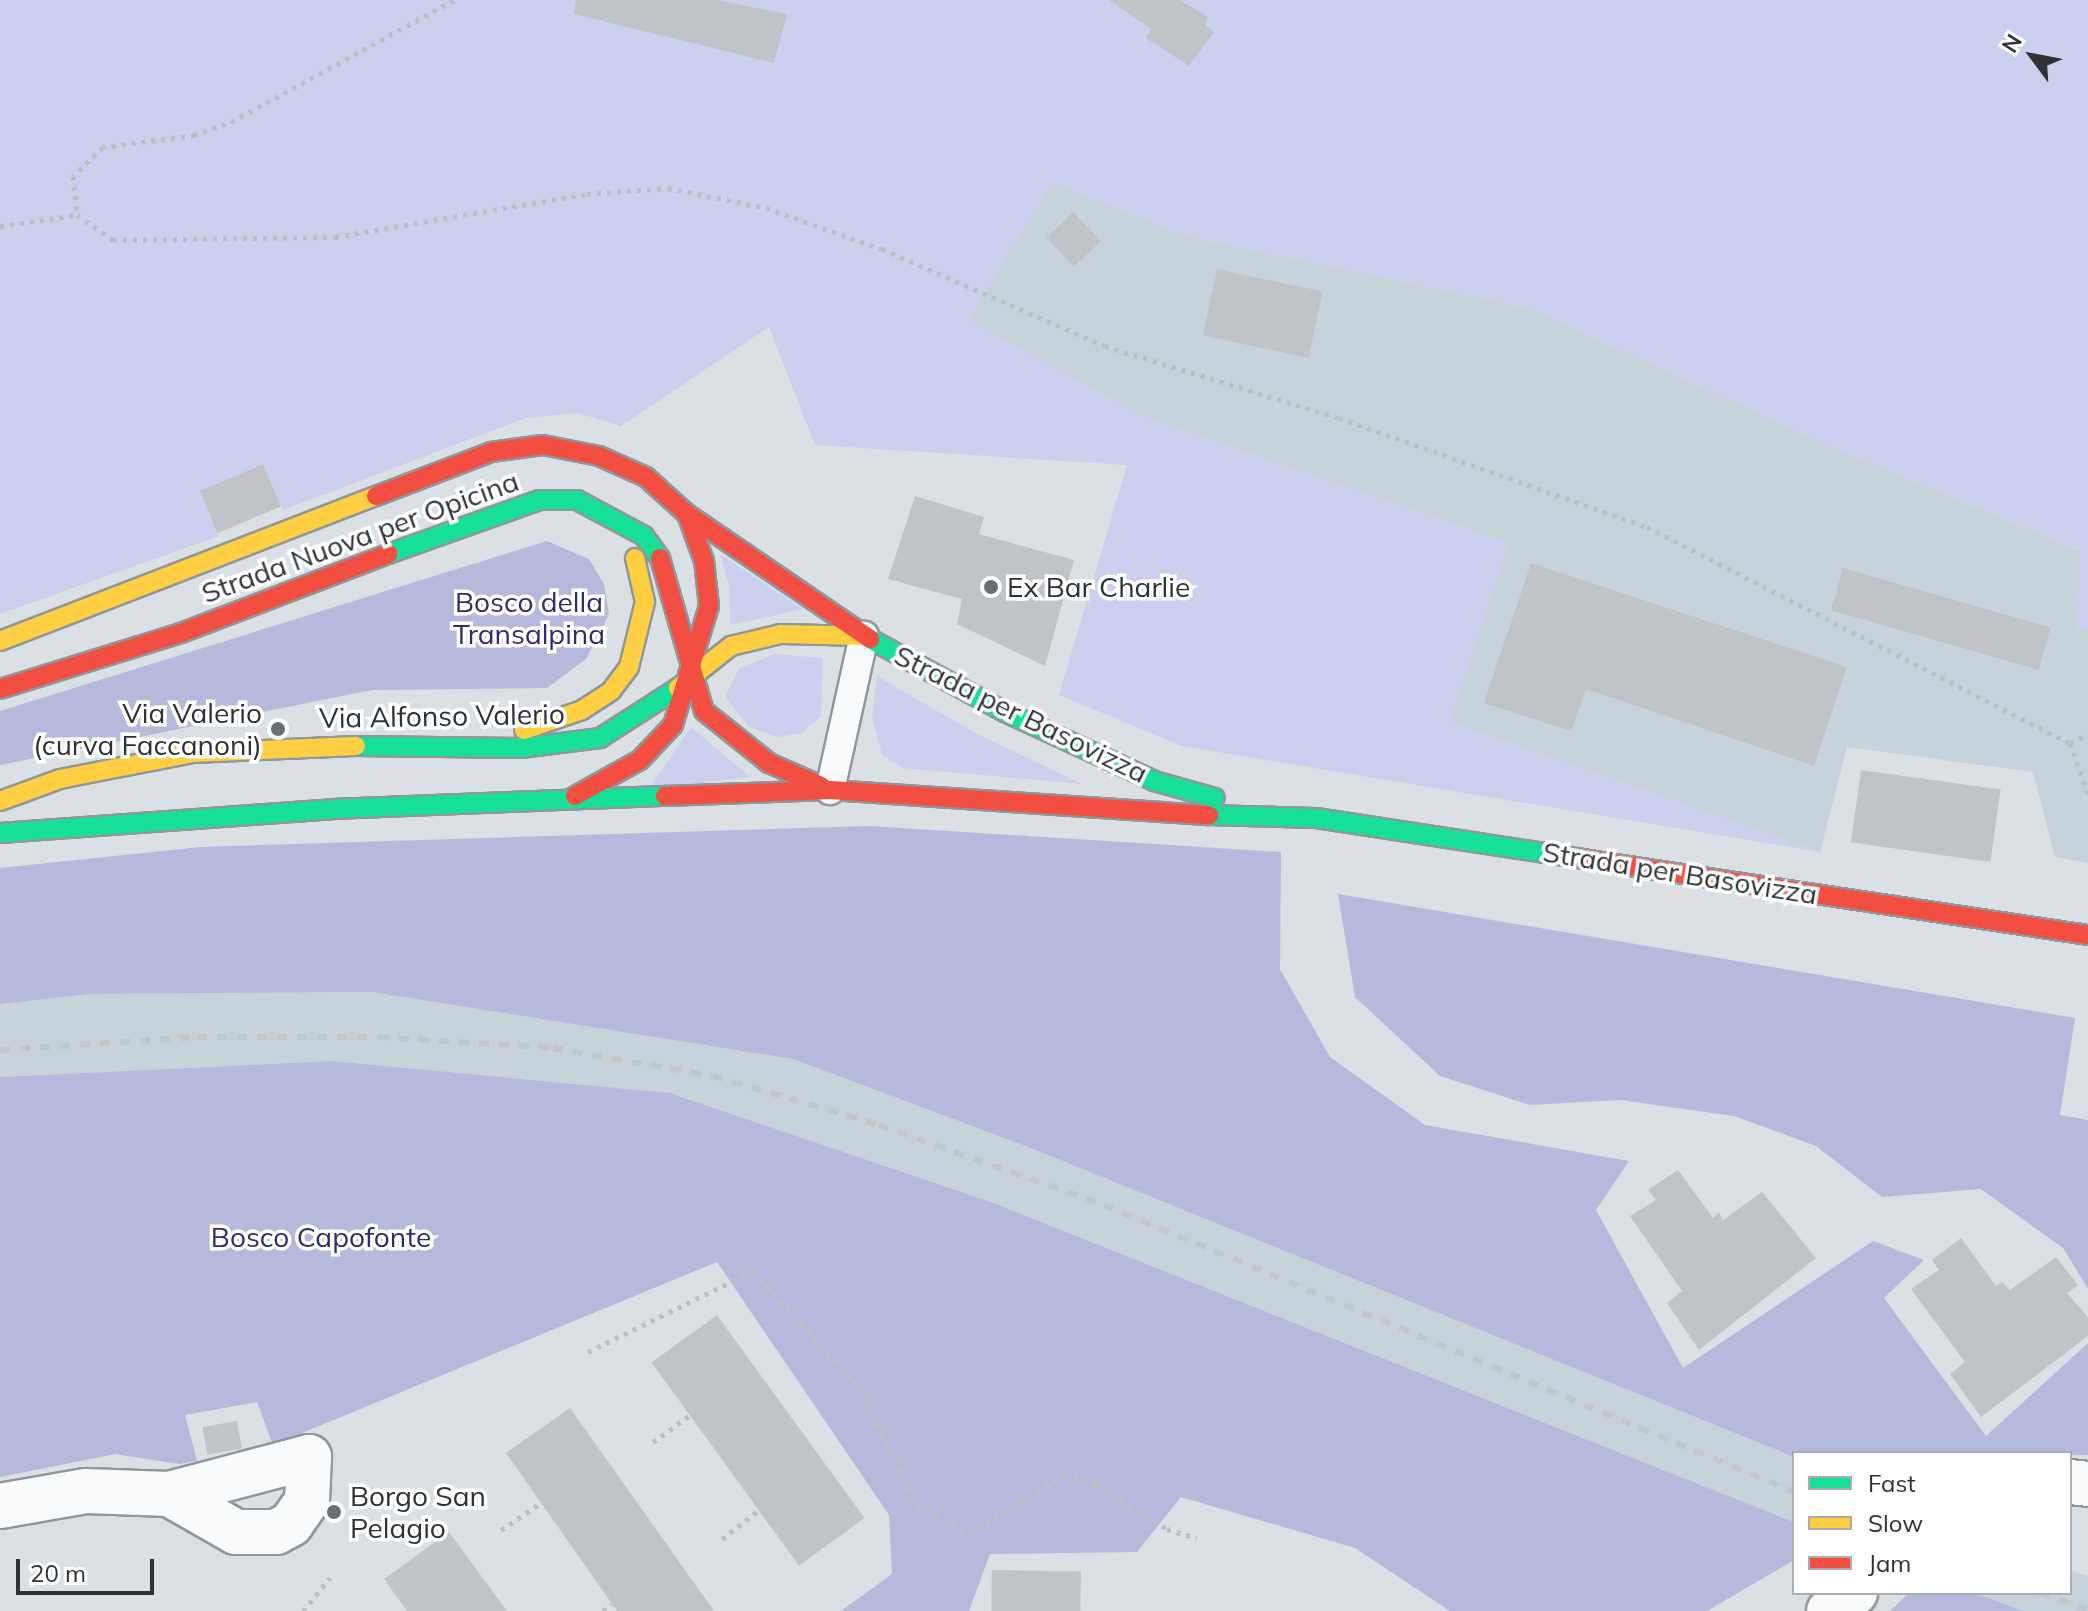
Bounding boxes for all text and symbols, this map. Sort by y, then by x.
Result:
north arrow [1992,16,2072,96]
text: N [1995,29,2028,58]
street label: Strada Nuova per Opicina [197,464,523,610]
place label: Ex Bar Charlie [1007,570,1190,604]
marker: Ex Bar Charlie [982,578,1000,596]
park label: Bosco della Transalpina [453,585,605,651]
street label: Strada per Basovizza [889,638,1153,790]
place label: Via Valerio (curva Faccanoni) [33,696,262,762]
street label: Via Alfonso Valerio [319,697,565,735]
marker: Via Valerio (curva Faccanoni) [269,720,287,738]
street label: Strada per Basovizza [1540,835,1820,911]
park label: Bosco Capofonte [211,1220,431,1254]
legend [1792,1451,2072,1595]
text: Fast [1868,1468,1916,1498]
place label: Borgo San Pelagio [350,1479,486,1545]
marker: Borgo San Pelagio [325,1503,343,1521]
text: Slow [1868,1508,1923,1538]
scale bar [20,1543,158,1593]
text: Jam [1868,1548,1911,1578]
text: 20 m [30,1558,86,1588]

